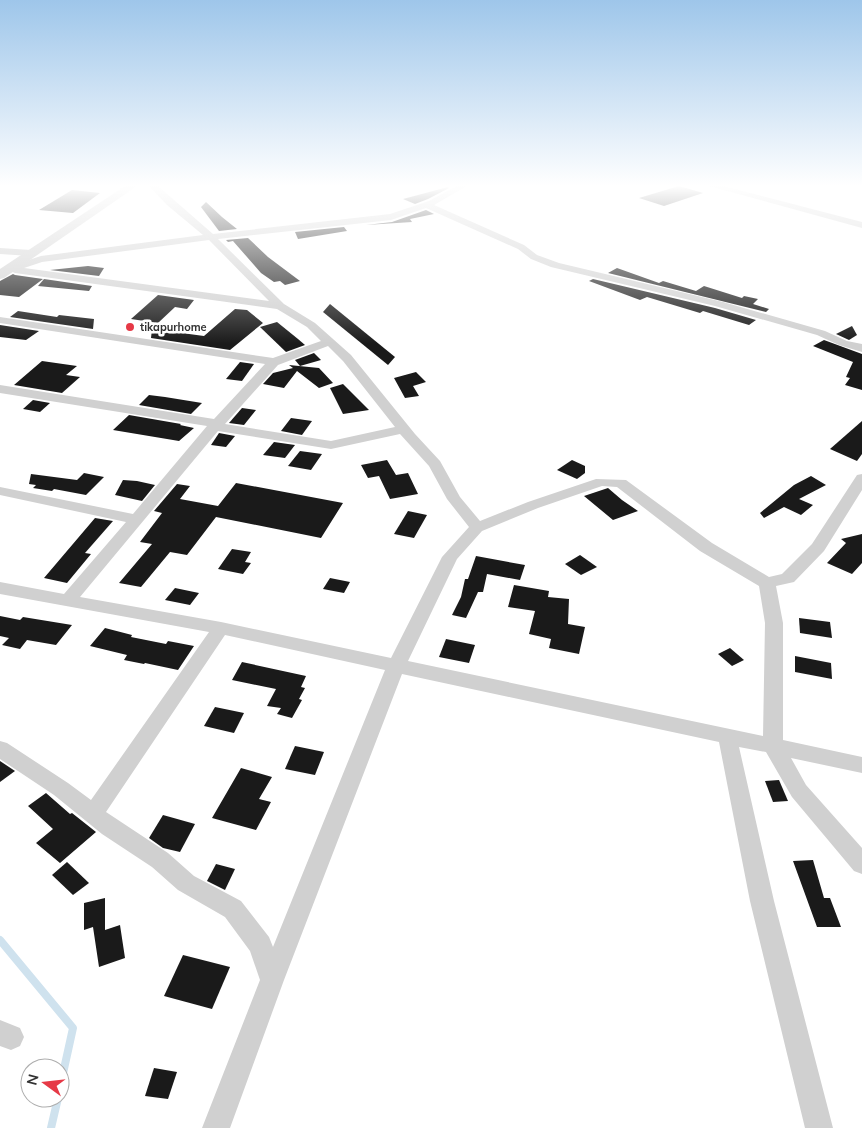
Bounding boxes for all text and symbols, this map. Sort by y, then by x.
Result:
place label: tikapurhome [140,320,207,334]
marker: tikapurhome [124,321,136,333]
north arrow [20,1058,70,1108]
text: N [22,1072,43,1087]

